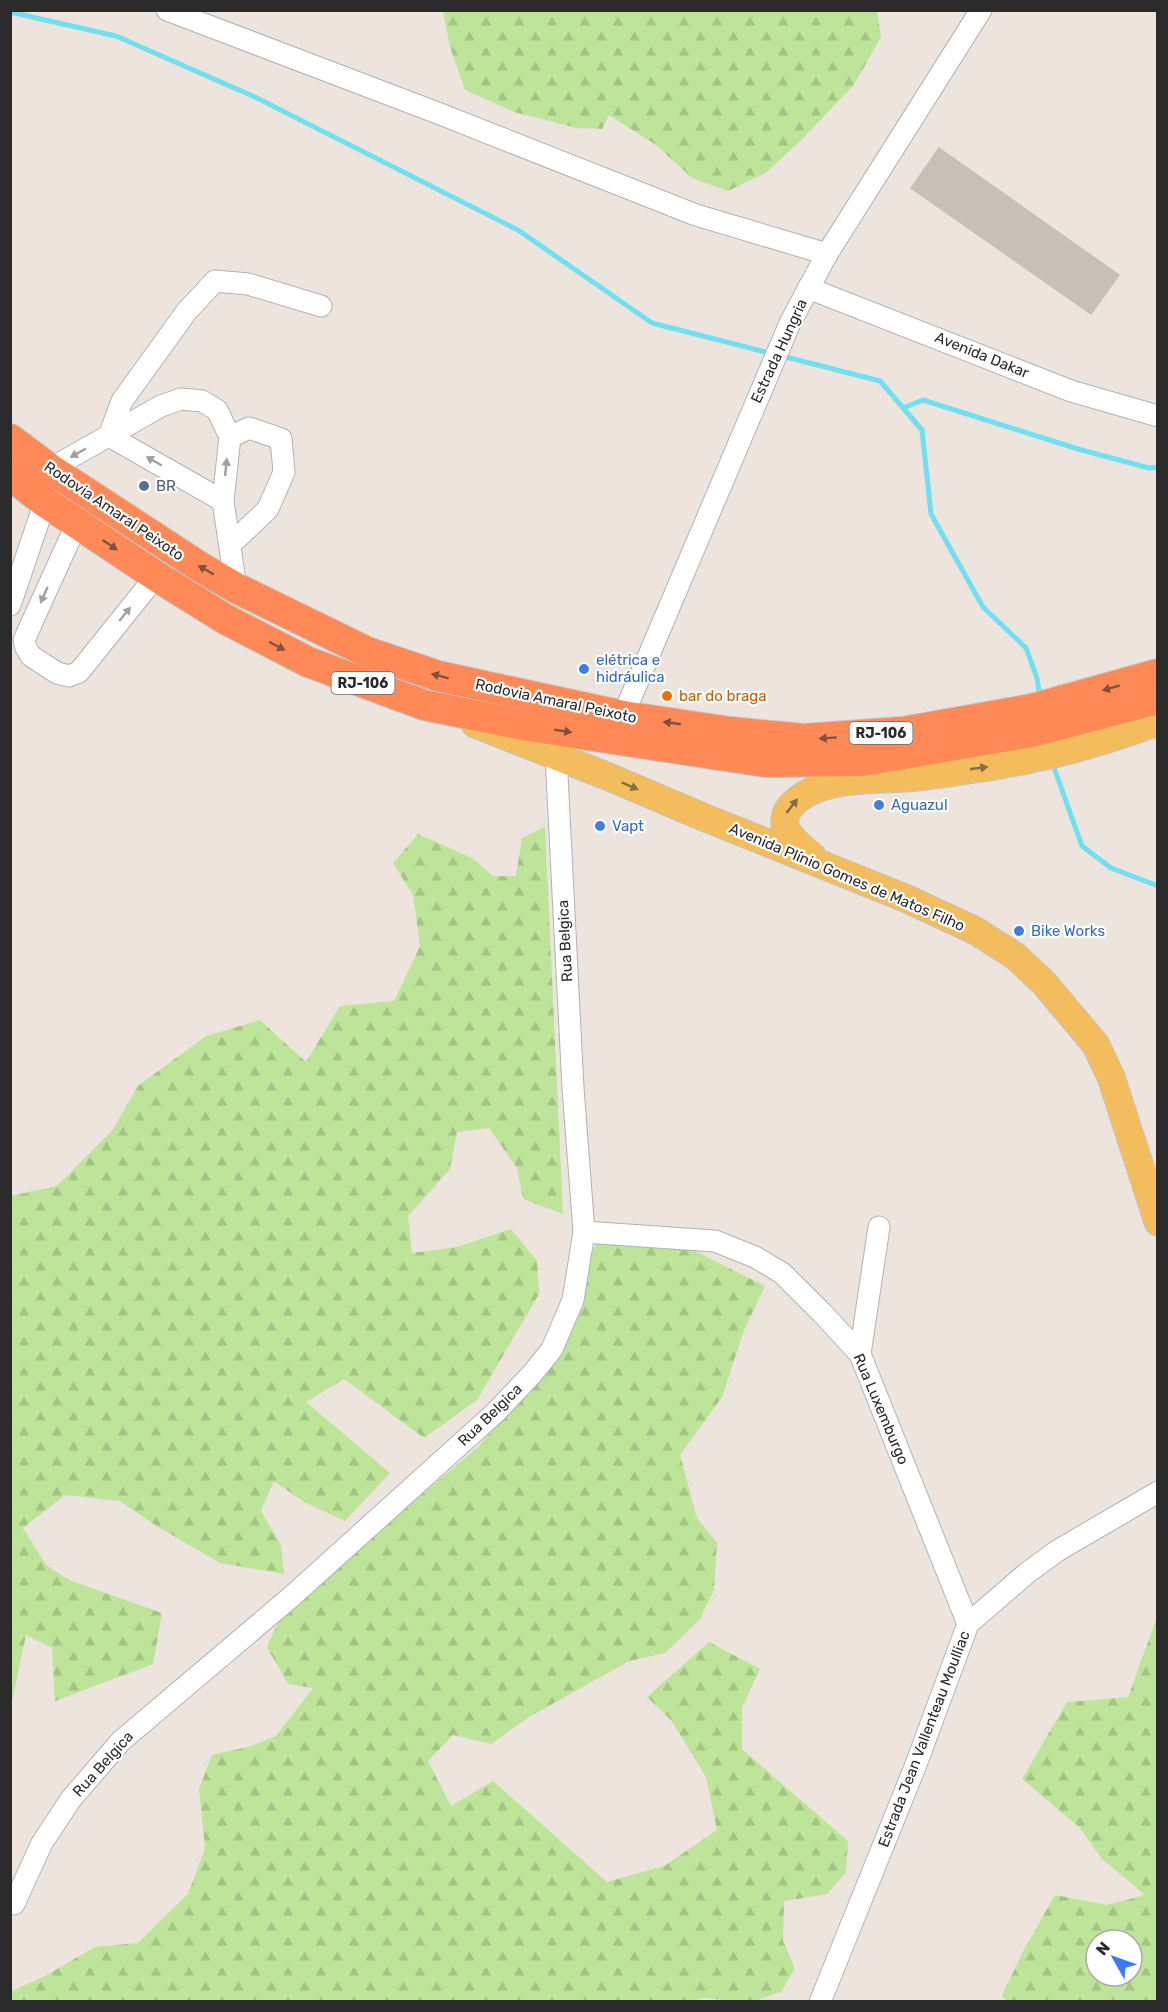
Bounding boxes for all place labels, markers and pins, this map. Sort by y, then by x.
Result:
place label: BR [156,477,176,495]
marker: BR [137,479,151,493]
place label: elétrica e hidráulica [596,651,664,686]
marker: elétrica e hidráulica [577,662,591,676]
place label: bar do braga [679,687,766,705]
marker: bar do braga [660,689,674,703]
place label: Aguazul [891,796,948,814]
marker: Aguazul [872,798,886,812]
place label: Vapt [612,817,644,835]
marker: Vapt [593,819,607,833]
place label: Bike Works [1031,922,1105,940]
marker: Bike Works [1012,924,1026,938]

